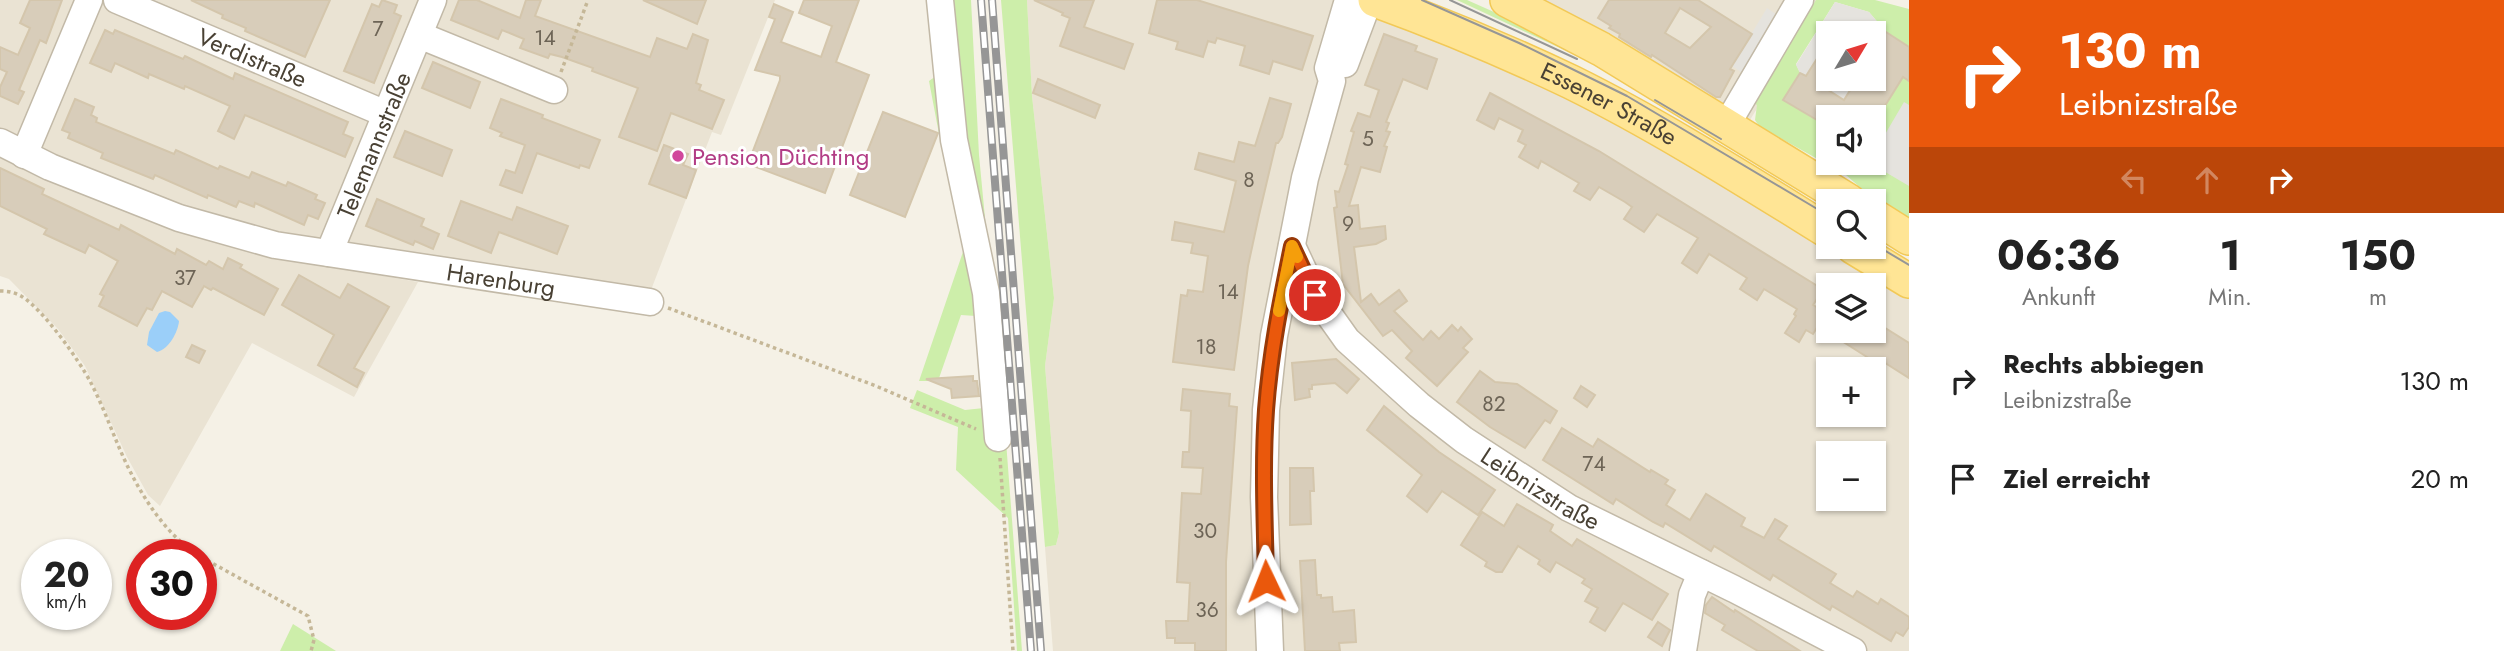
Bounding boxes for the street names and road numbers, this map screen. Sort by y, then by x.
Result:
street label: Verdistraße [192,19,312,96]
street label: Essener Straße [1535,53,1684,153]
street label: Telemannstraße [328,66,419,223]
street label: Harenburg [444,254,558,305]
street label: Leibnizstraße [1474,438,1606,538]

